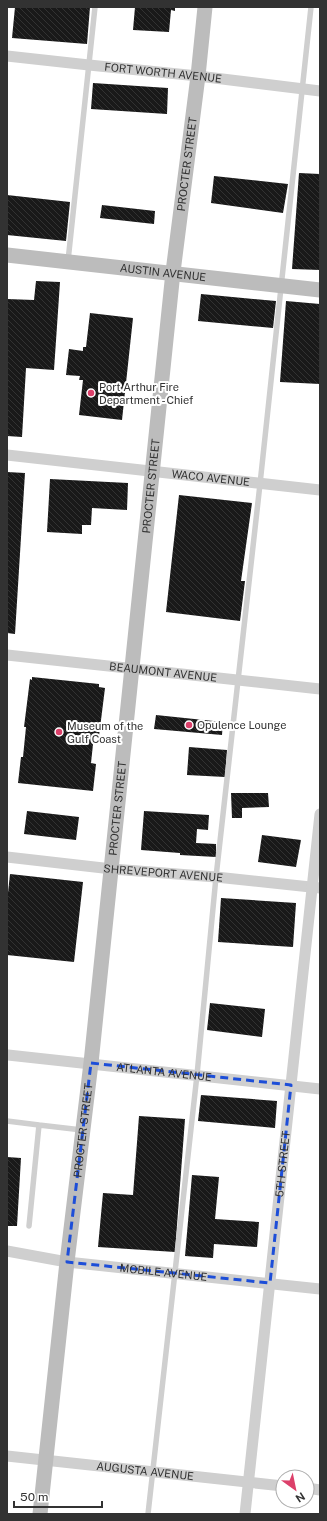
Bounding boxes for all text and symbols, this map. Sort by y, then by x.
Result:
street label: FORT WORTH AVENUE [104,61,223,85]
street label: PROCTER STREET [175,116,199,212]
street label: AUSTIN AVENUE [119,262,207,283]
place label: Port Arthur Fire Department - Chief [99,381,194,406]
marker: Port Arthur Fire Department - Chief [86,388,96,398]
street label: PROCTER STREET [140,438,162,534]
street label: WACO AVENUE [171,467,251,488]
street label: BEAUMONT AVENUE [109,660,218,684]
place label: Opulence Lounge [197,719,286,731]
place label: Museum of the Gulf Coast [67,720,143,745]
marker: Opulence Lounge [184,720,194,730]
marker: Museum of the Gulf Coast [54,727,64,737]
street label: PROCTER STREET [107,760,128,856]
street label: SHREVEPORT AVENUE [103,862,224,884]
street label: ATLANTA AVENUE [116,1061,212,1083]
street label: PROCTER STREET [71,1082,95,1178]
street label: 5TH STREET [273,1130,292,1198]
street label: MOBILE AVENUE [119,1262,208,1283]
street label: AUGUSTA AVENUE [96,1460,195,1482]
north arrow [275,1469,315,1509]
scale bar [14,1483,102,1509]
text: 50 m [20,1490,48,1504]
text: N [294,1490,307,1505]

